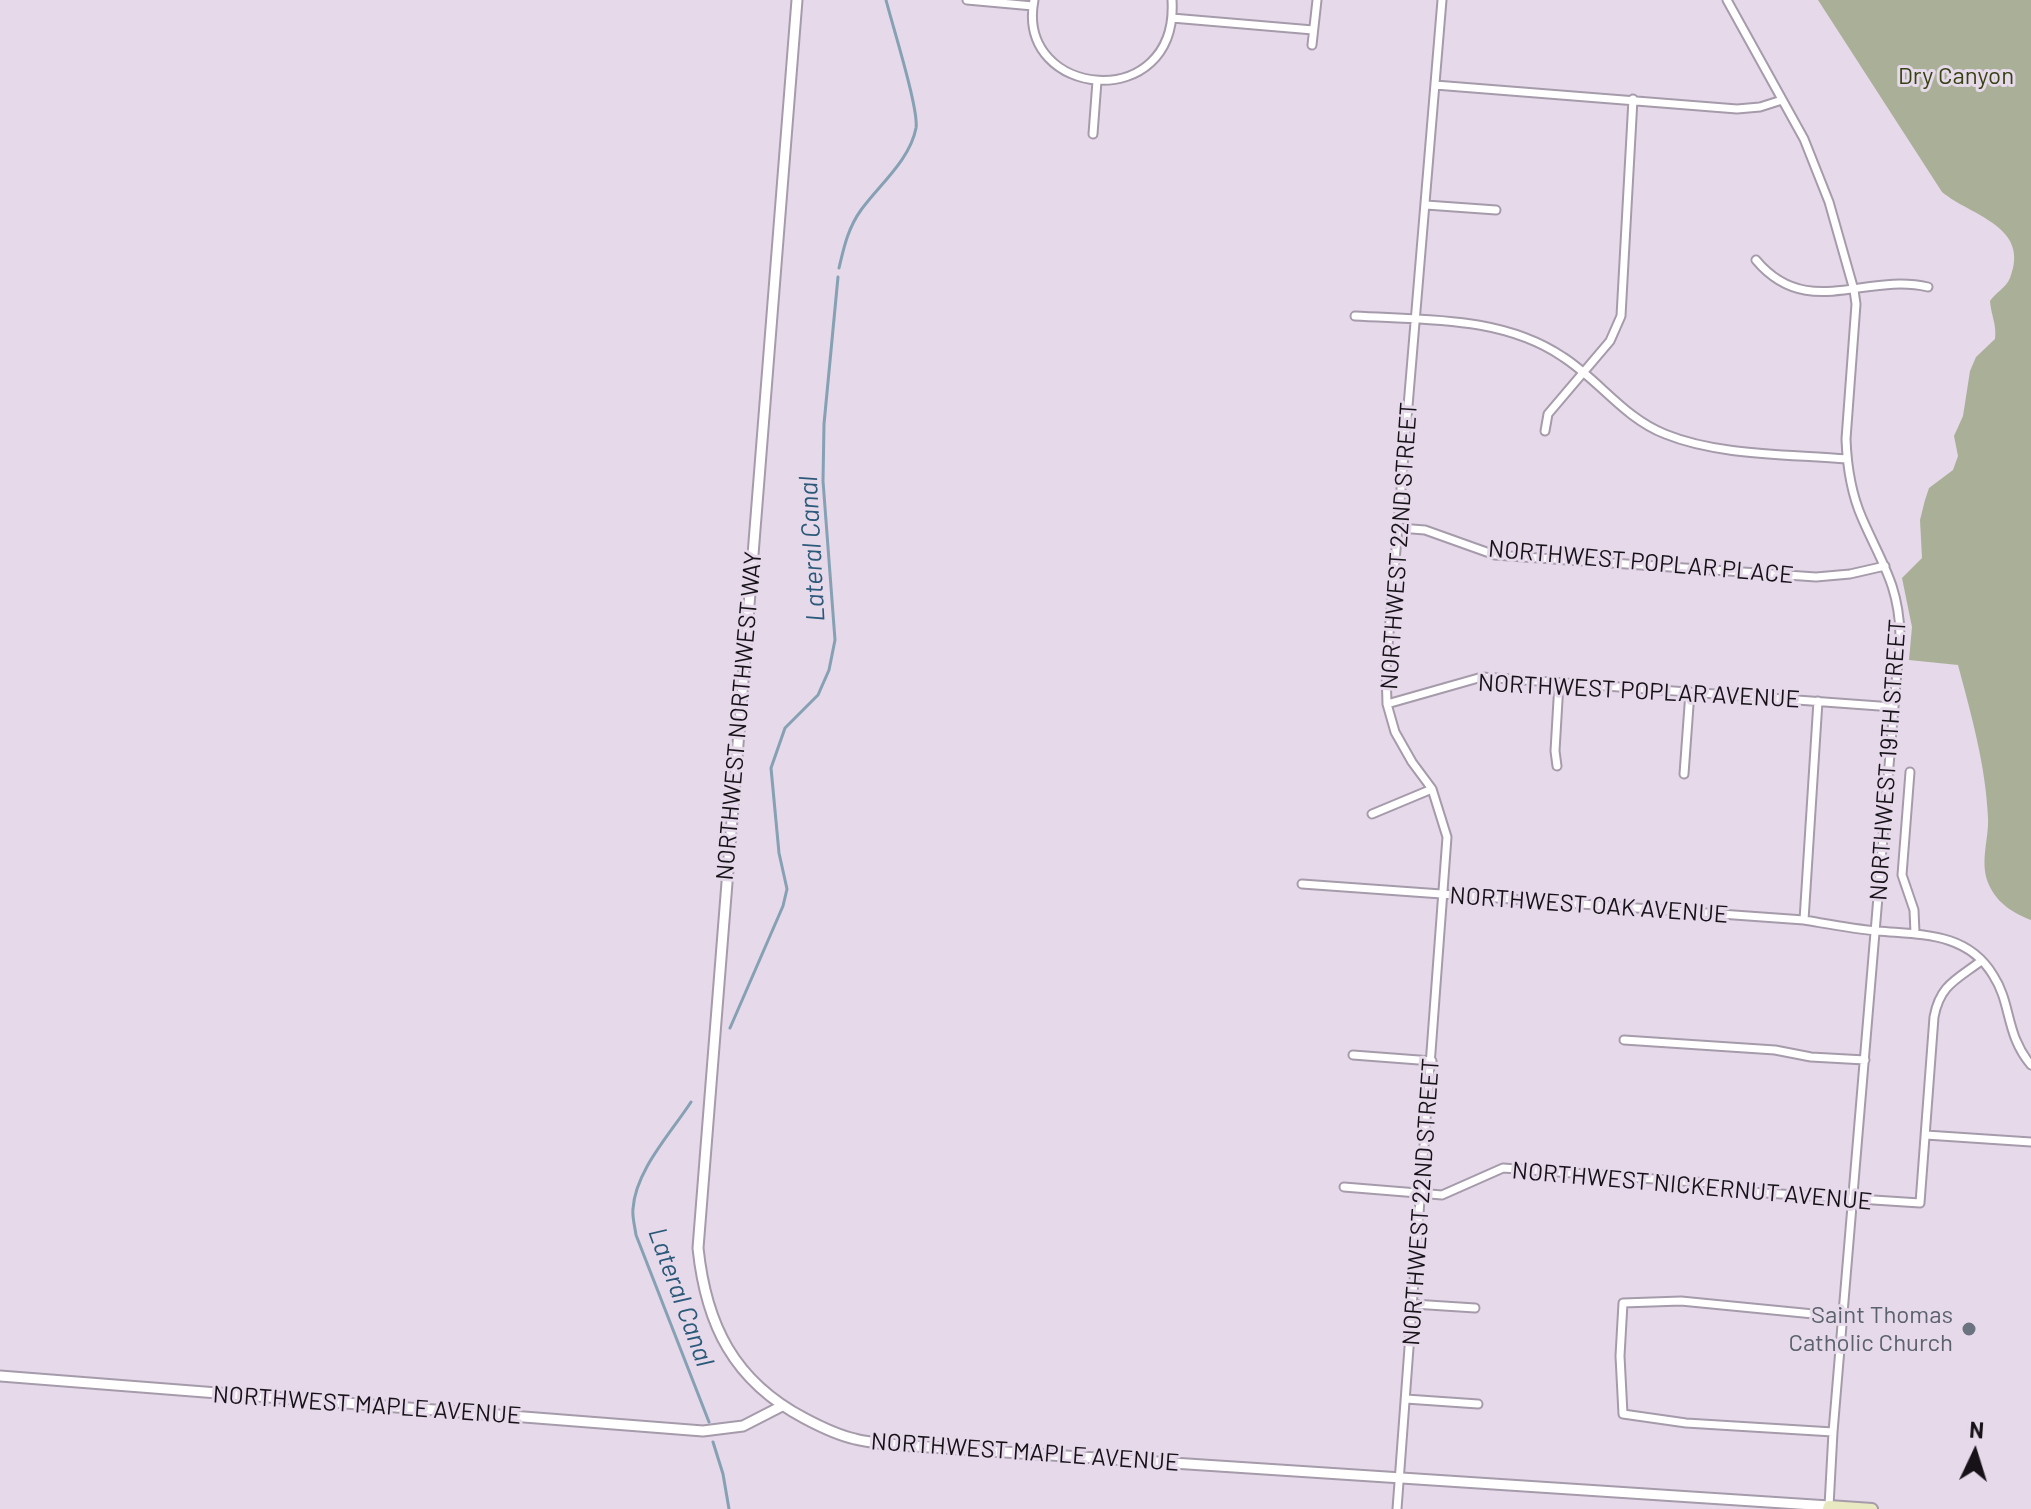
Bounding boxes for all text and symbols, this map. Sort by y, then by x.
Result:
park label: Dry Canyon [1898,62,2014,90]
street label: NORTHWEST 22ND STREET [1375,401,1423,691]
water label: Lateral Canal [793,475,831,623]
street label: NORTHWEST POPLAR PLACE [1487,534,1795,590]
street label: NORTHWEST NORTHWEST WAY [710,550,768,882]
street label: NORTHWEST 19TH STREET [1864,618,1912,902]
street label: NORTHWEST POPLAR AVENUE [1477,668,1801,714]
street label: NORTHWEST OAK AVENUE [1449,881,1729,929]
street label: NORTHWEST 22ND STREET [1397,1057,1445,1347]
street label: NORTHWEST NICKERNUT AVENUE [1511,1156,1873,1216]
water label: Lateral Canal [641,1223,721,1371]
place label: Saint Thomas Catholic Church [1789,1301,1953,1357]
marker: Saint Thomas Catholic Church [1960,1320,1978,1338]
street label: NORTHWEST MAPLE AVENUE [212,1380,522,1430]
north arrow [1935,1413,2015,1493]
text: N [1968,1416,1985,1443]
street label: NORTHWEST MAPLE AVENUE [870,1427,1180,1477]

